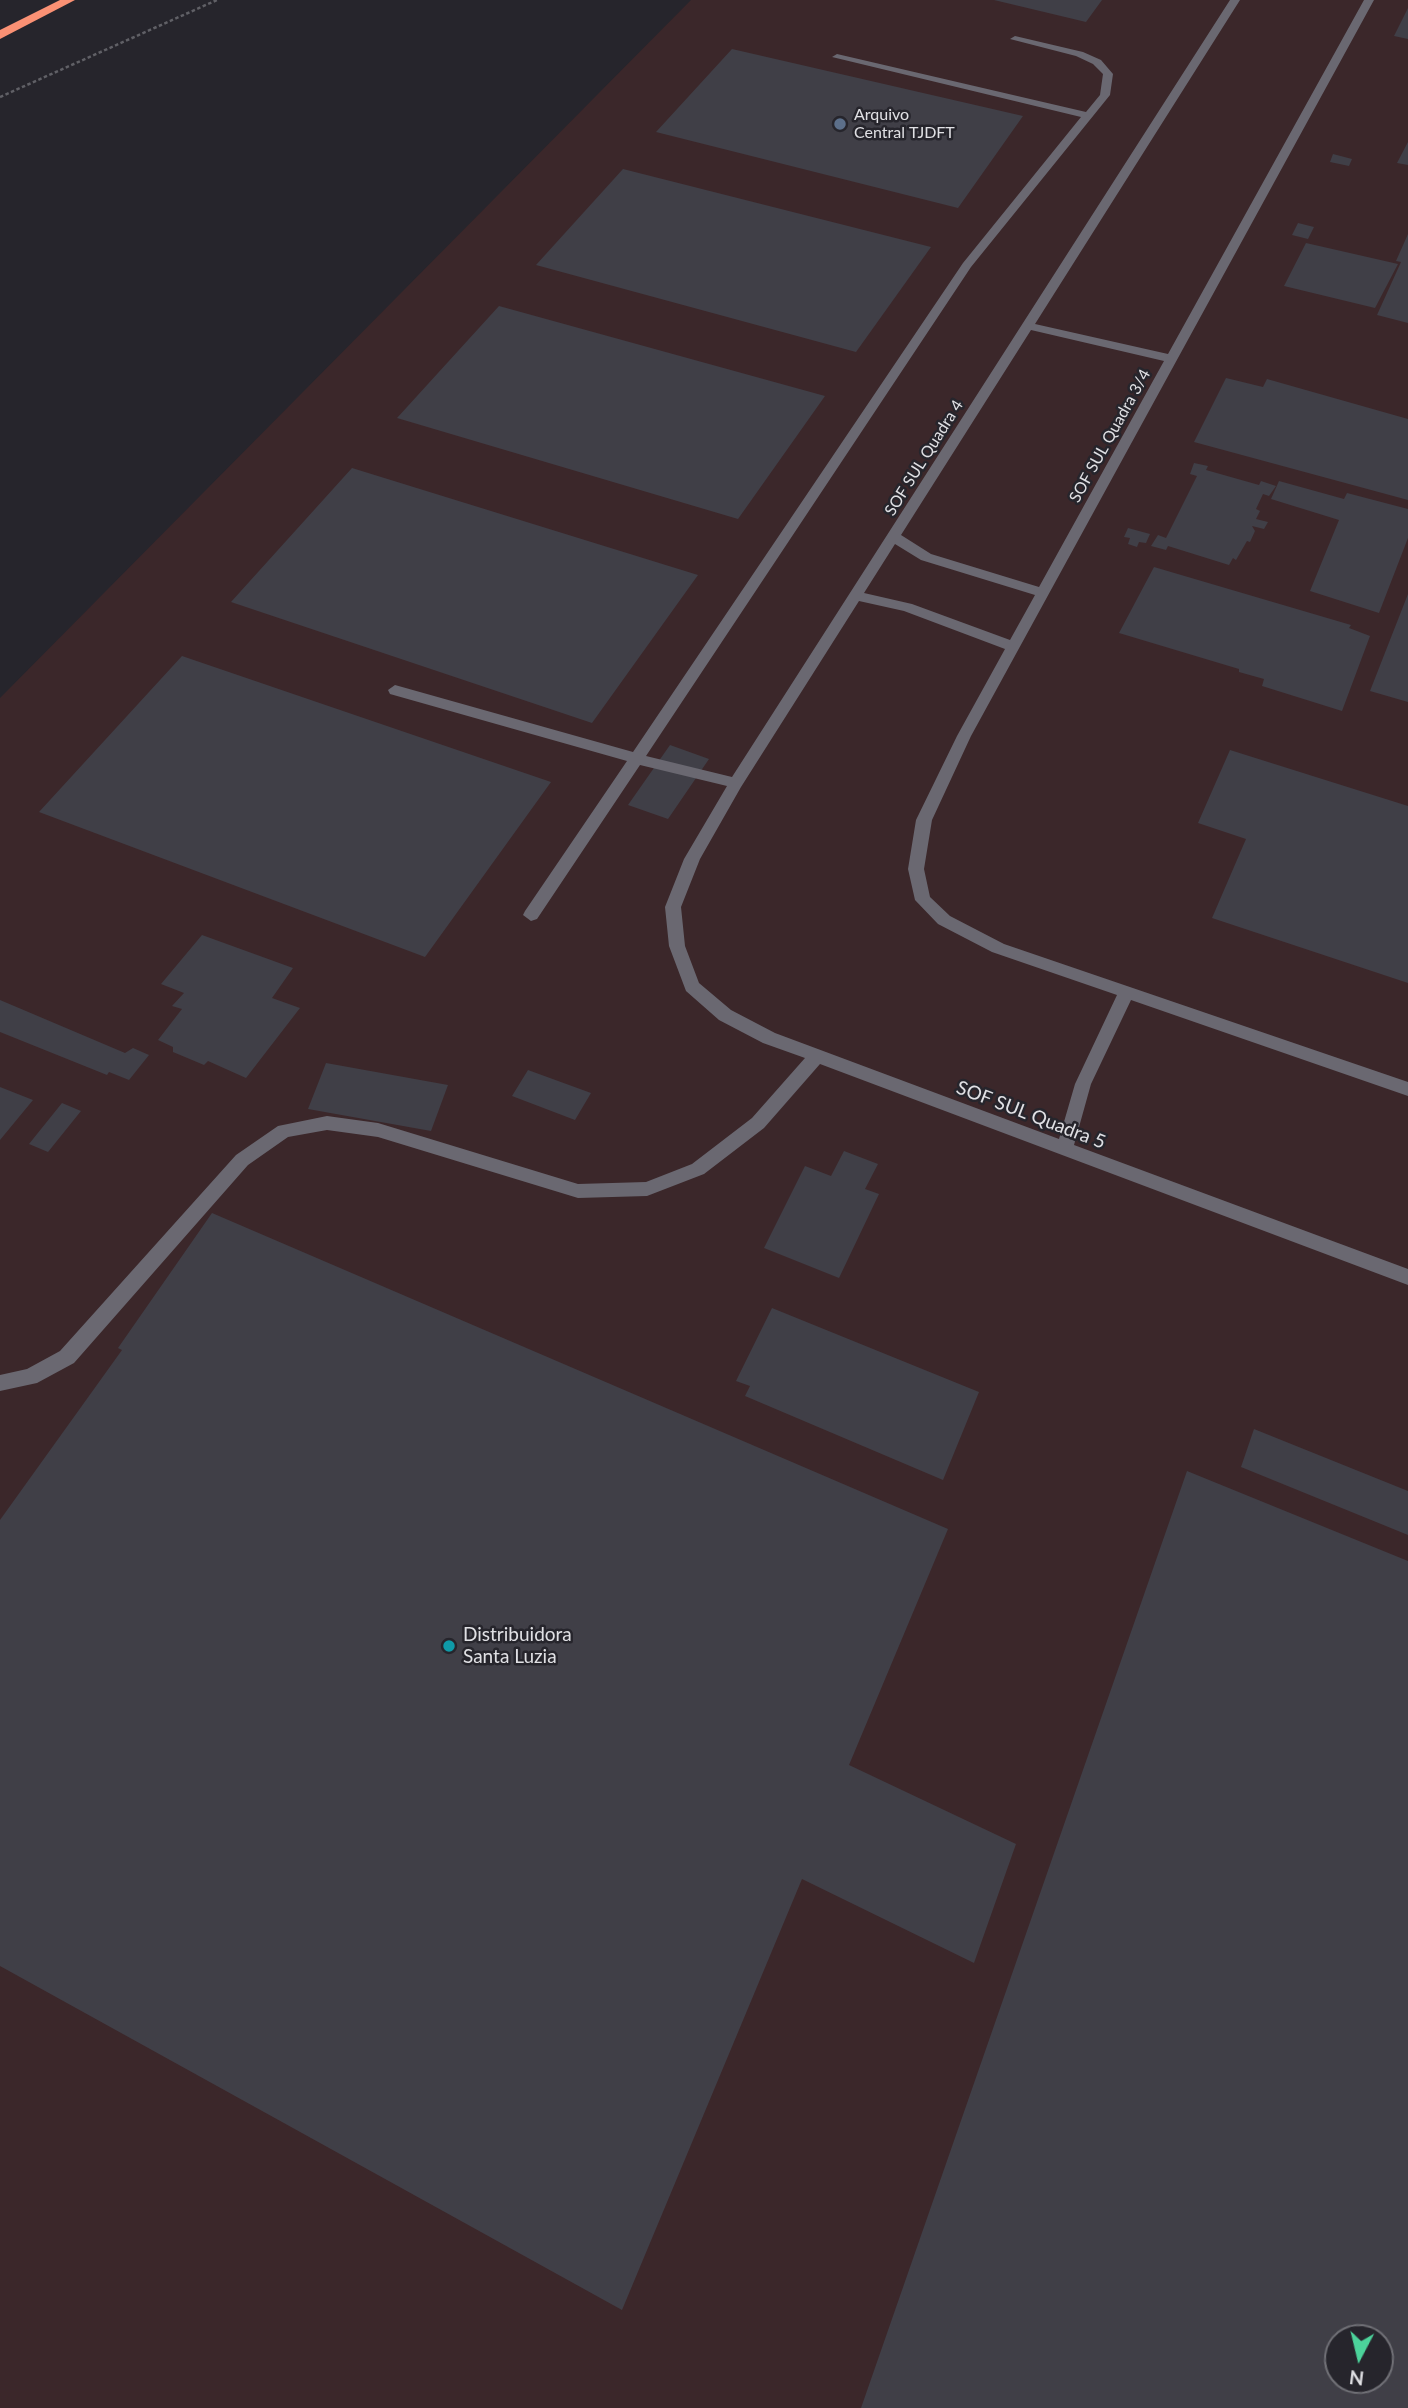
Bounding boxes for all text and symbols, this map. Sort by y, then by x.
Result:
place label: Arquivo Central TJDFT [854,105,955,143]
marker: Arquivo Central TJDFT [832,116,848,132]
street label: SOF SUL Quadra 3/4 [1065,366,1155,506]
street label: SOF SUL Quadra 4 [881,397,967,519]
street label: SOF SUL Quadra 5 [953,1076,1109,1154]
place label: Distribuidora Santa Luzia [463,1624,572,1668]
marker: Distribuidora Santa Luzia [441,1638,457,1654]
north arrow [1324,2324,1394,2394]
text: N [1348,2366,1365,2391]

